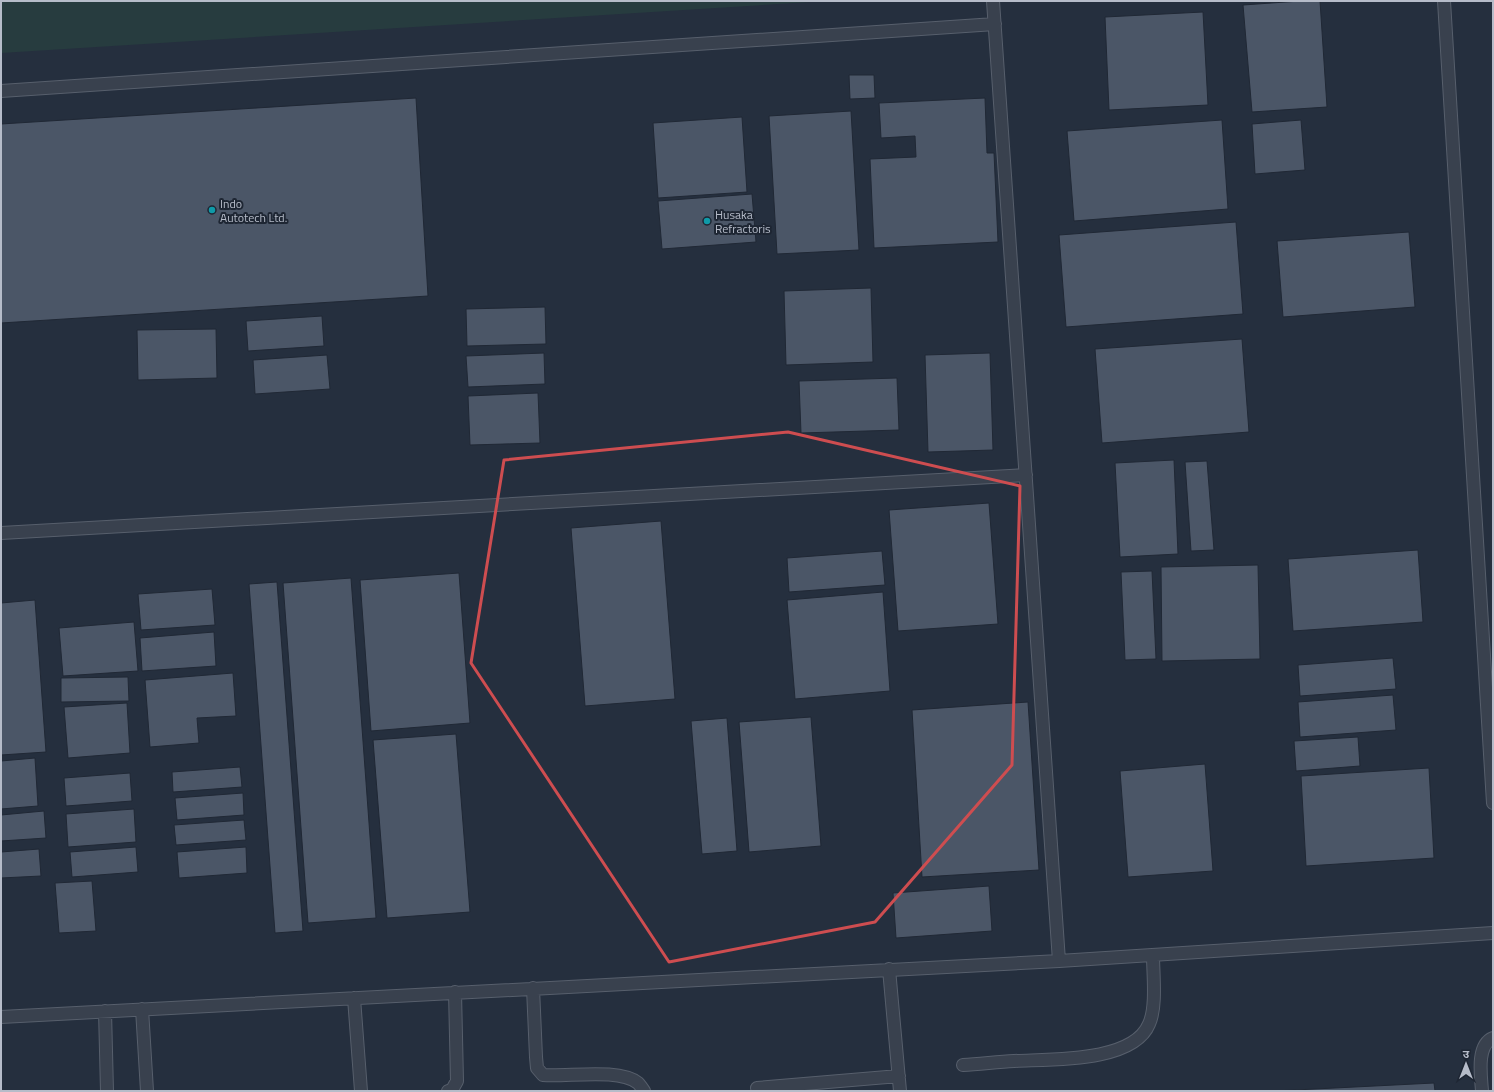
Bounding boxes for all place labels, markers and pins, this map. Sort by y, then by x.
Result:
place label: Indo Autotech Ltd. [220,194,287,227]
marker: Indo Autotech Ltd. [207,205,217,215]
place label: Husaka Refractoris [715,205,771,238]
marker: Husaka Refractoris [702,216,712,226]

